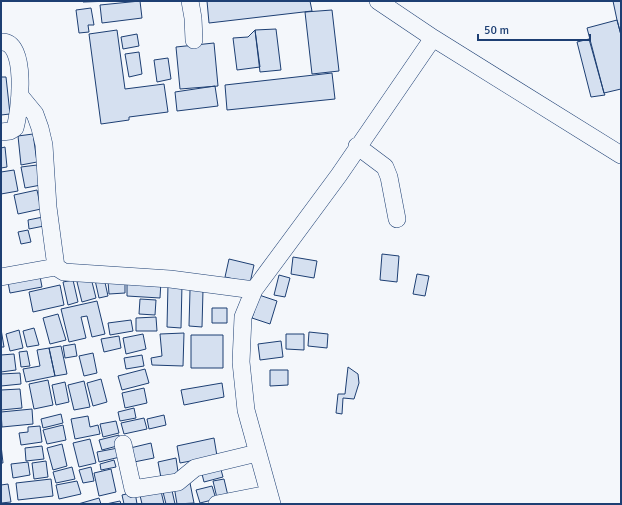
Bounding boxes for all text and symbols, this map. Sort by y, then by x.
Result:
scale bar [478,16,590,42]
text: 50 m [484,23,509,38]

